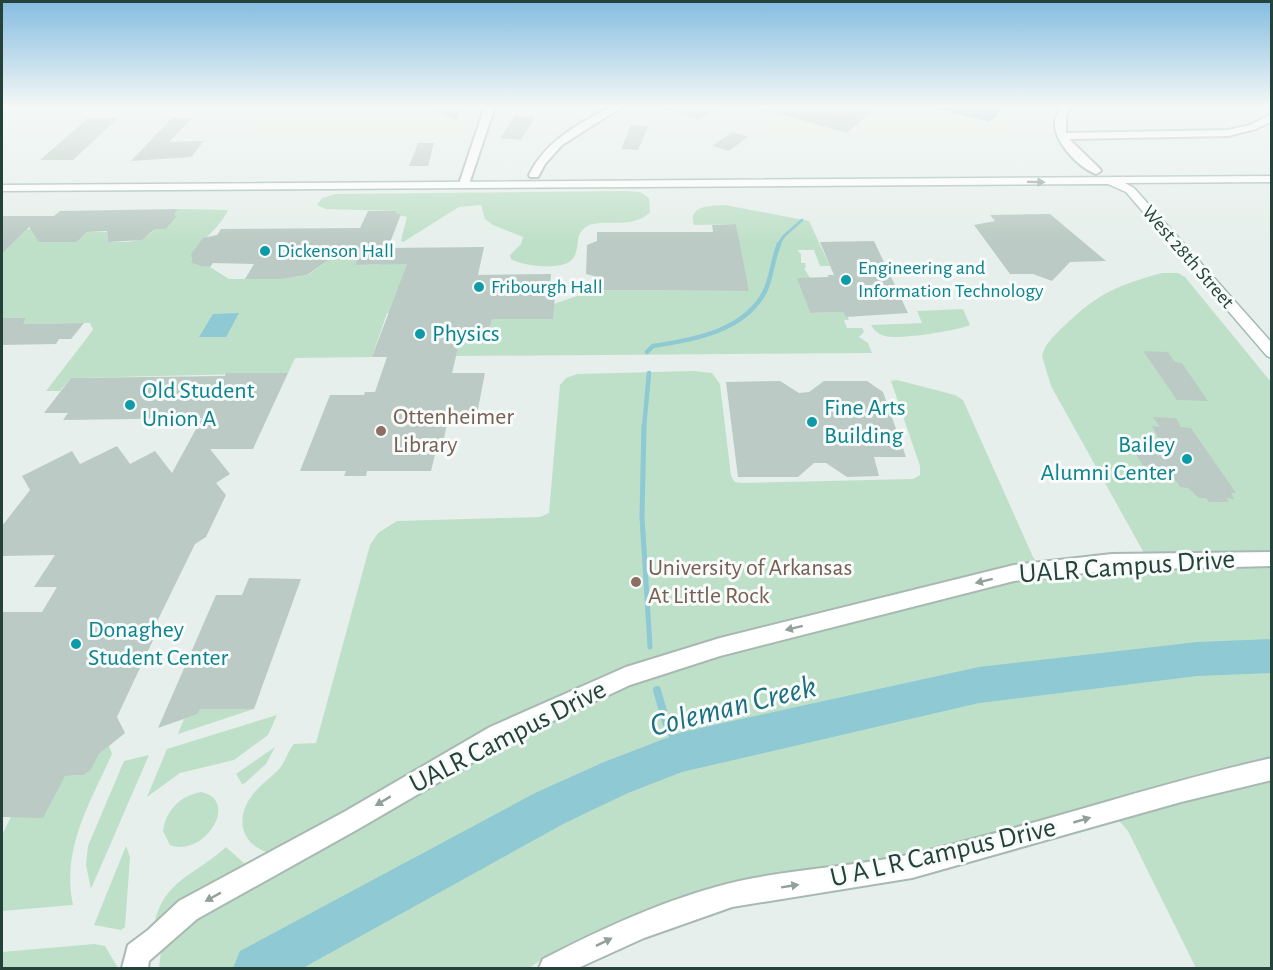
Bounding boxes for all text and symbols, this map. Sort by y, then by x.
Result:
one-way arrow [1026,177,1045,187]
street label: West 28th Street [1138,202,1238,313]
place label: Dickenson Hall [277,241,394,261]
marker: Dickenson Hall [258,244,272,258]
place label: Engineering and Information Technology [858,258,1044,301]
marker: Engineering and Information Technology [839,273,853,287]
place label: Fribourgh Hall [491,277,603,297]
marker: Fribourgh Hall [472,280,486,294]
place label: Physics [432,322,500,346]
marker: Physics [413,327,427,341]
place label: Old Student Union A [142,379,255,431]
place label: Fine Arts Building [824,396,906,448]
marker: Old Student Union A [123,398,137,412]
place label: Ottenheimer Library [393,405,514,457]
marker: Fine Arts Building [805,415,819,429]
marker: Ottenheimer Library [374,424,388,438]
place label: Bailey Alumni Center [1041,433,1175,485]
marker: Bailey Alumni Center [1180,452,1194,466]
street label: UALR Campus Drive [1018,545,1236,589]
place label: University of Arkansas At Little Rock [648,556,852,608]
marker: University of Arkansas At Little Rock [629,575,643,589]
one-way arrow [974,576,993,586]
place label: Donaghey Student Center [88,618,229,670]
one-way arrow [785,624,804,634]
marker: Donaghey Student Center [69,637,83,651]
water label: Coleman Creek [647,670,819,742]
street label: UALR Campus Drive [405,675,611,799]
one-way arrow [375,796,391,807]
street label: U A L R Campus Drive [827,813,1059,893]
one-way arrow [1073,815,1091,824]
one-way arrow [780,881,799,890]
one-way arrow [204,892,221,902]
one-way arrow [595,938,613,948]

